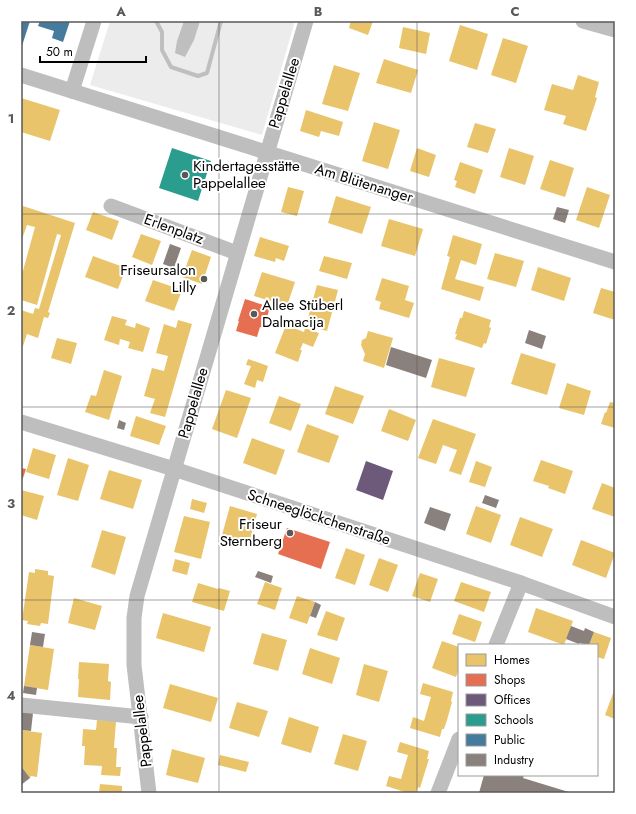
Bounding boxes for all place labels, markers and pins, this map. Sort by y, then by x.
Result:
place label: Kindertagesstätte Pappelallee [193,155,300,194]
marker: Kindertagesstätte Pappelallee [180,170,190,180]
place label: Friseursalon Lilly [120,259,196,298]
marker: Friseursalon Lilly [199,274,209,284]
place label: Allee Stüberl Dalmacija [262,294,343,333]
marker: Allee Stüberl Dalmacija [249,309,259,319]
place label: Friseur Sternberg [220,513,283,552]
marker: Friseur Sternberg [285,528,295,538]

